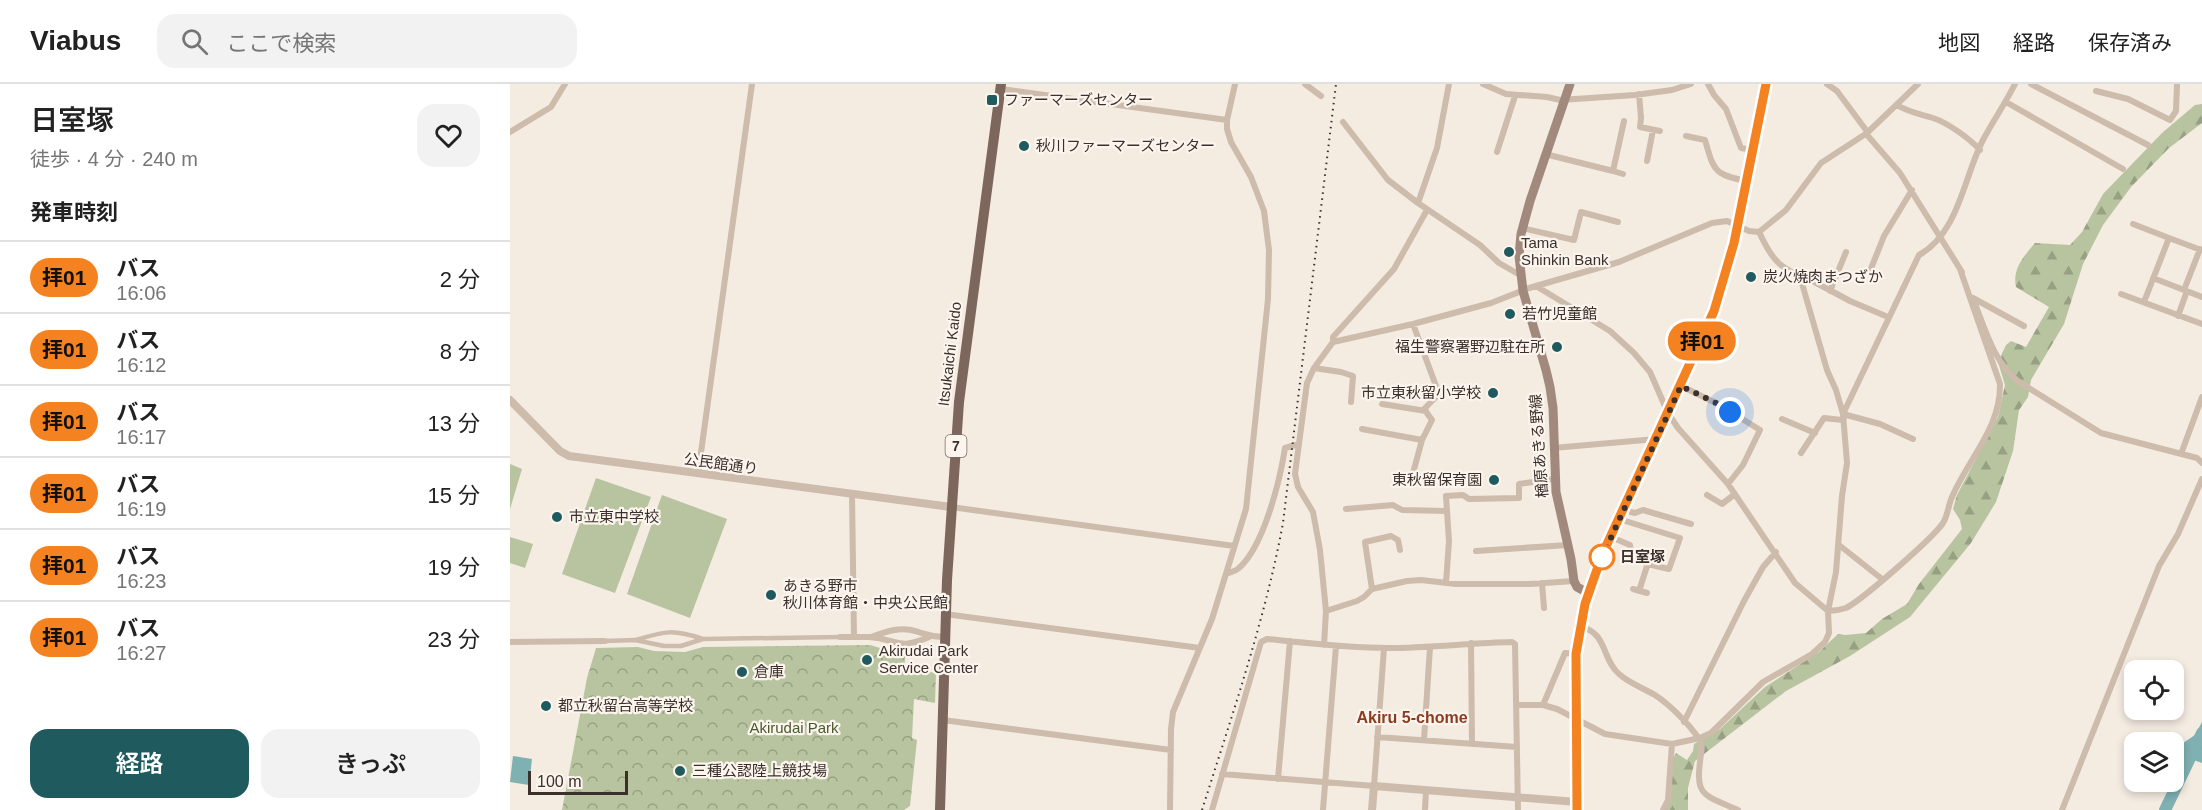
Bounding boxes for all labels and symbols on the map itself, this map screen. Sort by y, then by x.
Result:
place label: ファーマーズセンター [1004,91,1153,108]
marker: ファーマーズセンター [985,93,999,107]
place label: 秋川ファーマーズセンター [1036,137,1215,154]
marker: 秋川ファーマーズセンター [1017,139,1031,153]
place label: Tama Shinkin Bank [1521,234,1609,268]
marker: Tama Shinkin Bank [1502,245,1516,259]
place label: 炭火焼肉まつざか [1763,268,1883,285]
marker: 炭火焼肉まつざか [1744,270,1758,284]
street label: Itsukaichi Kaido [935,301,964,407]
place label: 若竹児童館 [1522,305,1597,322]
marker: 若竹児童館 [1503,307,1517,321]
line badge: 拝01 [1668,322,1736,360]
place label: 福生警察署野辺駐在所 [1395,338,1545,355]
marker: 福生警察署野辺駐在所 [1550,340,1564,354]
place label: 市立東秋留小学校 [1361,384,1481,401]
marker: 市立東秋留小学校 [1486,386,1500,400]
street label: 楢原あきる野線 [1526,393,1551,499]
your location [1715,397,1745,427]
road number: 7 [946,435,966,457]
street label: 公民館通り [683,450,759,477]
place label: 東秋留保育園 [1392,471,1482,488]
marker: 東秋留保育園 [1487,473,1501,487]
place label: 市立東中学校 [569,508,659,525]
marker: 市立東中学校 [550,510,564,524]
marker: 日室塚 [1589,544,1615,570]
place label: 日室塚 [1620,548,1665,565]
place label: あきる野市 秋川体育館・中央公民館 [783,577,948,611]
marker: あきる野市 秋川体育館・中央公民館 [764,588,778,602]
place label: Akirudai Park Service Center [879,642,978,676]
marker: Akirudai Park Service Center [860,653,874,667]
place label: 倉庫 [754,663,784,680]
marker: 倉庫 [735,665,749,679]
place label: 都立秋留台高等学校 [558,697,693,714]
marker: 都立秋留台高等学校 [539,699,553,713]
district label: Akiru 5-chome [1356,709,1468,726]
park label: Akirudai Park [749,719,839,736]
place label: 三種公認陸上競技場 [692,762,827,779]
marker: 三種公認陸上競技場 [673,764,687,778]
scale bar [528,768,628,796]

